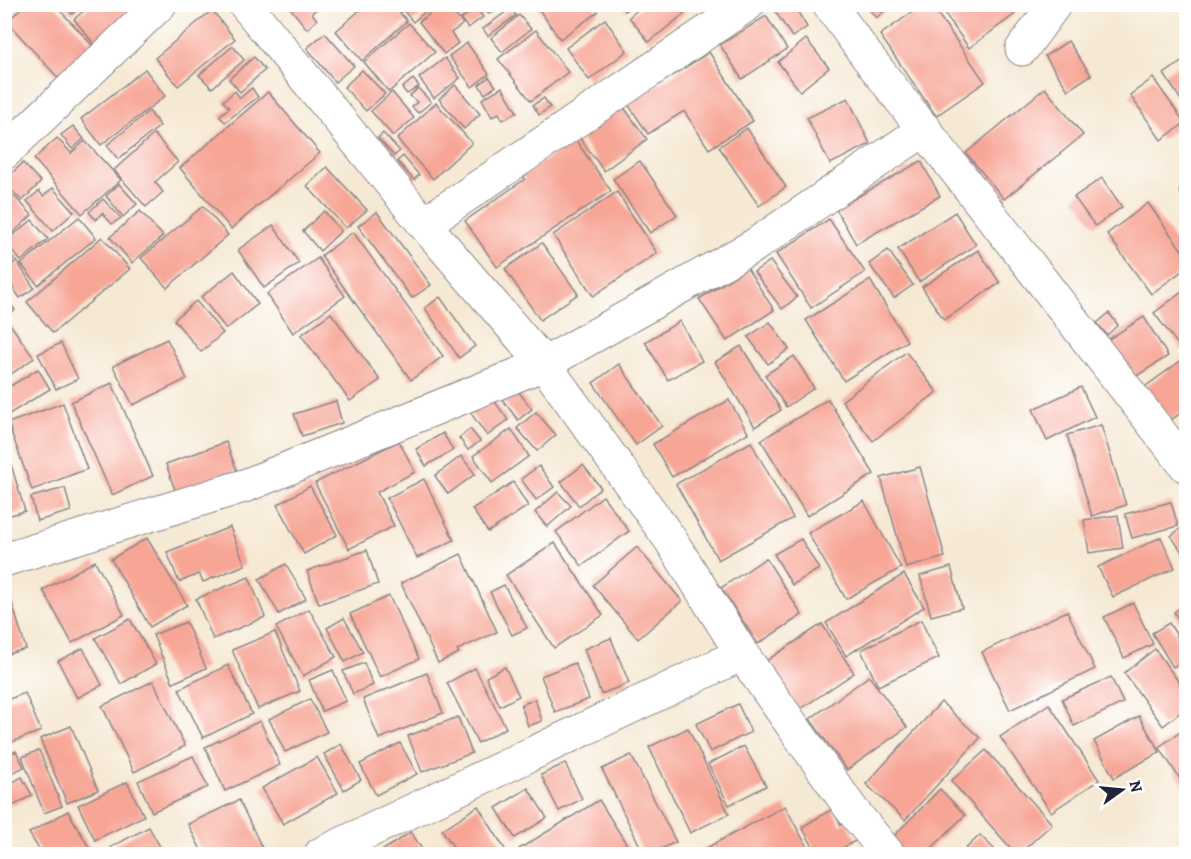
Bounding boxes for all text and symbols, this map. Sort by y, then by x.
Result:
north arrow [1092,760,1152,820]
text: N [1123,778,1148,795]

